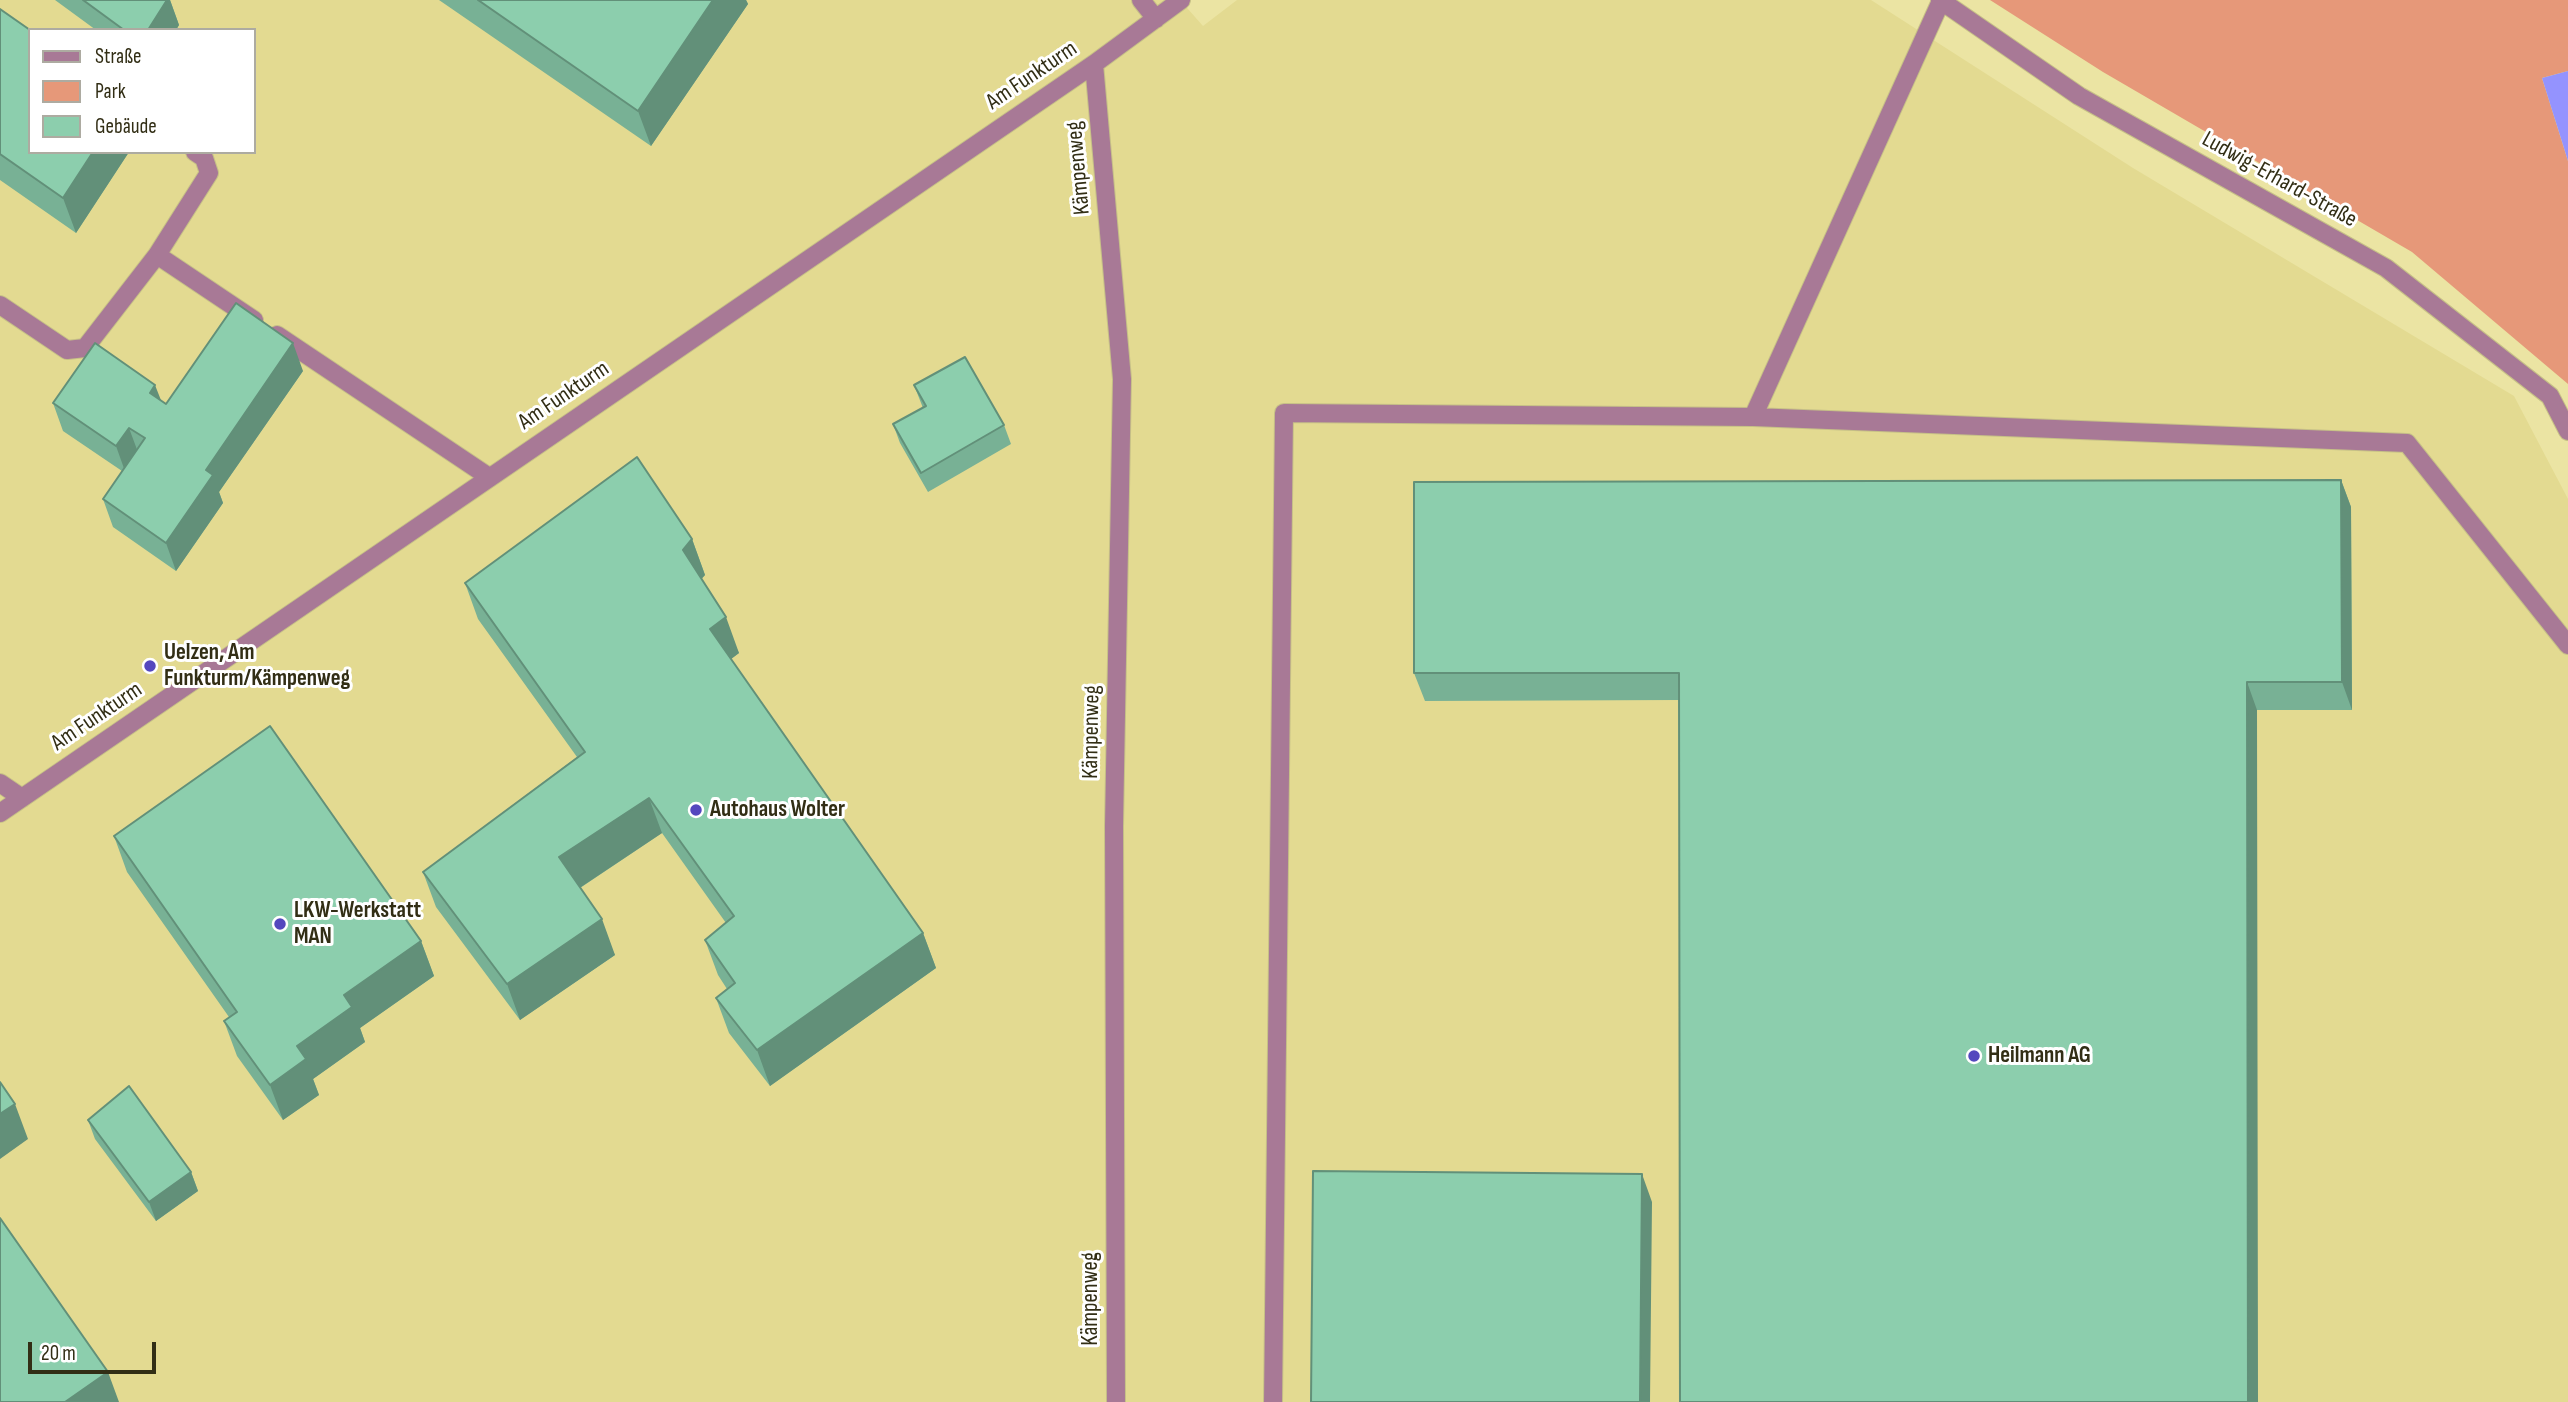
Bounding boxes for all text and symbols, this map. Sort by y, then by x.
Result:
legend [28,28,256,154]
street label: Am Funkturm [981,36,1083,116]
text: Straße [95,44,141,69]
text: Park [95,79,126,104]
text: Gebäude [95,114,157,139]
street label: Kämpenweg [1061,120,1097,216]
street label: Ludwig-Erhard-Straße [2197,126,2361,234]
street label: Am Funkturm [513,356,615,436]
place label: Uelzen, Am Funkturm/Kämpenweg [164,639,350,693]
marker: Uelzen, Am Funkturm/Kämpenweg [142,658,158,674]
street label: Am Funkturm [46,677,148,757]
street label: Kämpenweg [1077,685,1107,779]
place label: Autohaus Wolter [710,796,845,824]
marker: Autohaus Wolter [688,802,704,818]
place label: LKW-Werkstatt MAN [294,897,421,951]
marker: LKW-Werkstatt MAN [272,916,288,932]
place label: Heilmann AG [1988,1042,2091,1070]
marker: Heilmann AG [1966,1048,1982,1064]
street label: Kämpenweg [1077,1252,1105,1346]
scale bar [32,1328,159,1372]
text: 20 m [41,1341,76,1366]

